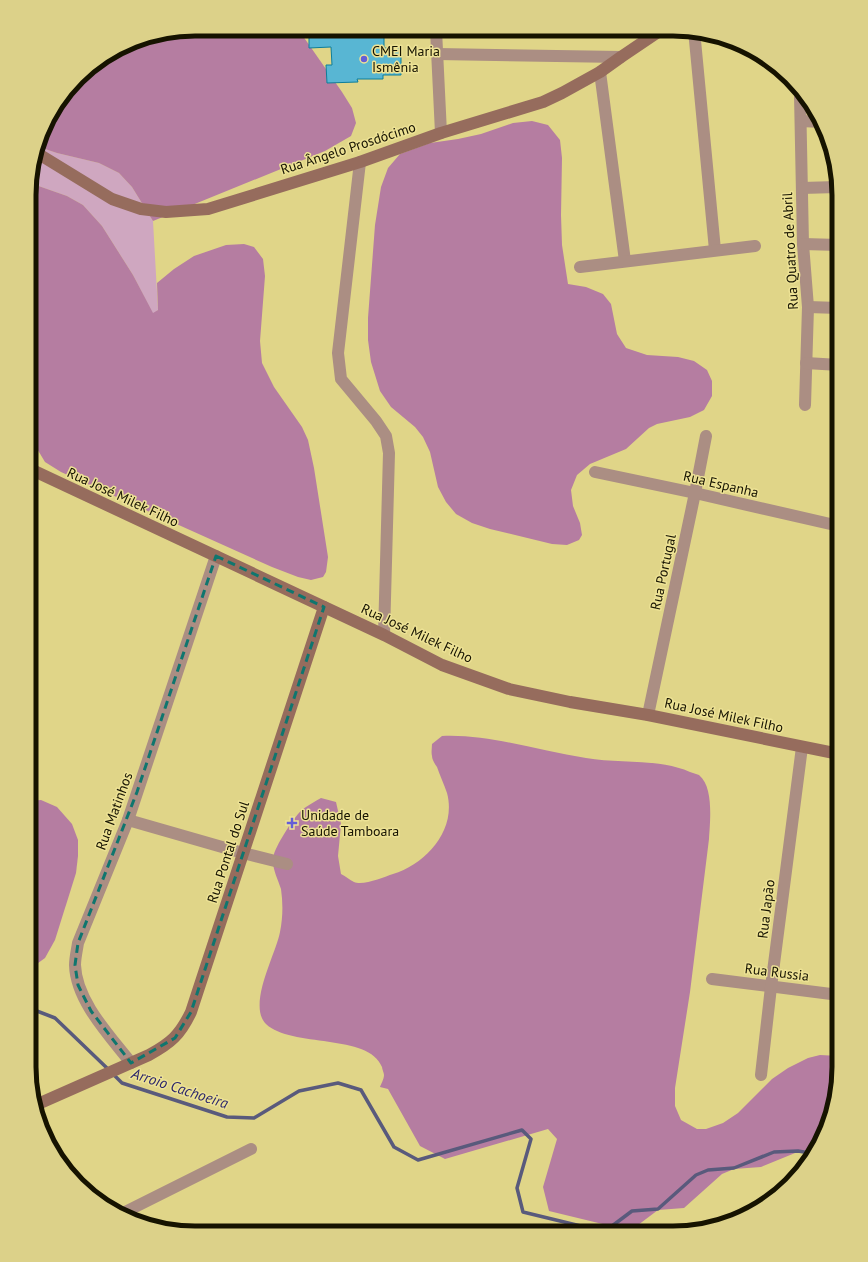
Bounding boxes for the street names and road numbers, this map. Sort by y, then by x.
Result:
street label: Rua Ângelo Prosdócimo [278,118,418,178]
street label: Rua Quatro de Abril [778,192,802,310]
street label: Rua José Milek Filho [64,463,182,531]
street label: Rua Espanha [682,467,760,501]
street label: Rua Portugal [646,532,680,612]
street label: Rua José Milek Filho [358,599,476,667]
street label: Rua José Milek Filho [663,694,785,736]
street label: Rua Matinhos [92,769,136,852]
street label: Rua Pontal do Sul [203,799,253,905]
street label: Rua Japão [753,878,779,940]
street label: Rua Russia [744,959,810,985]

